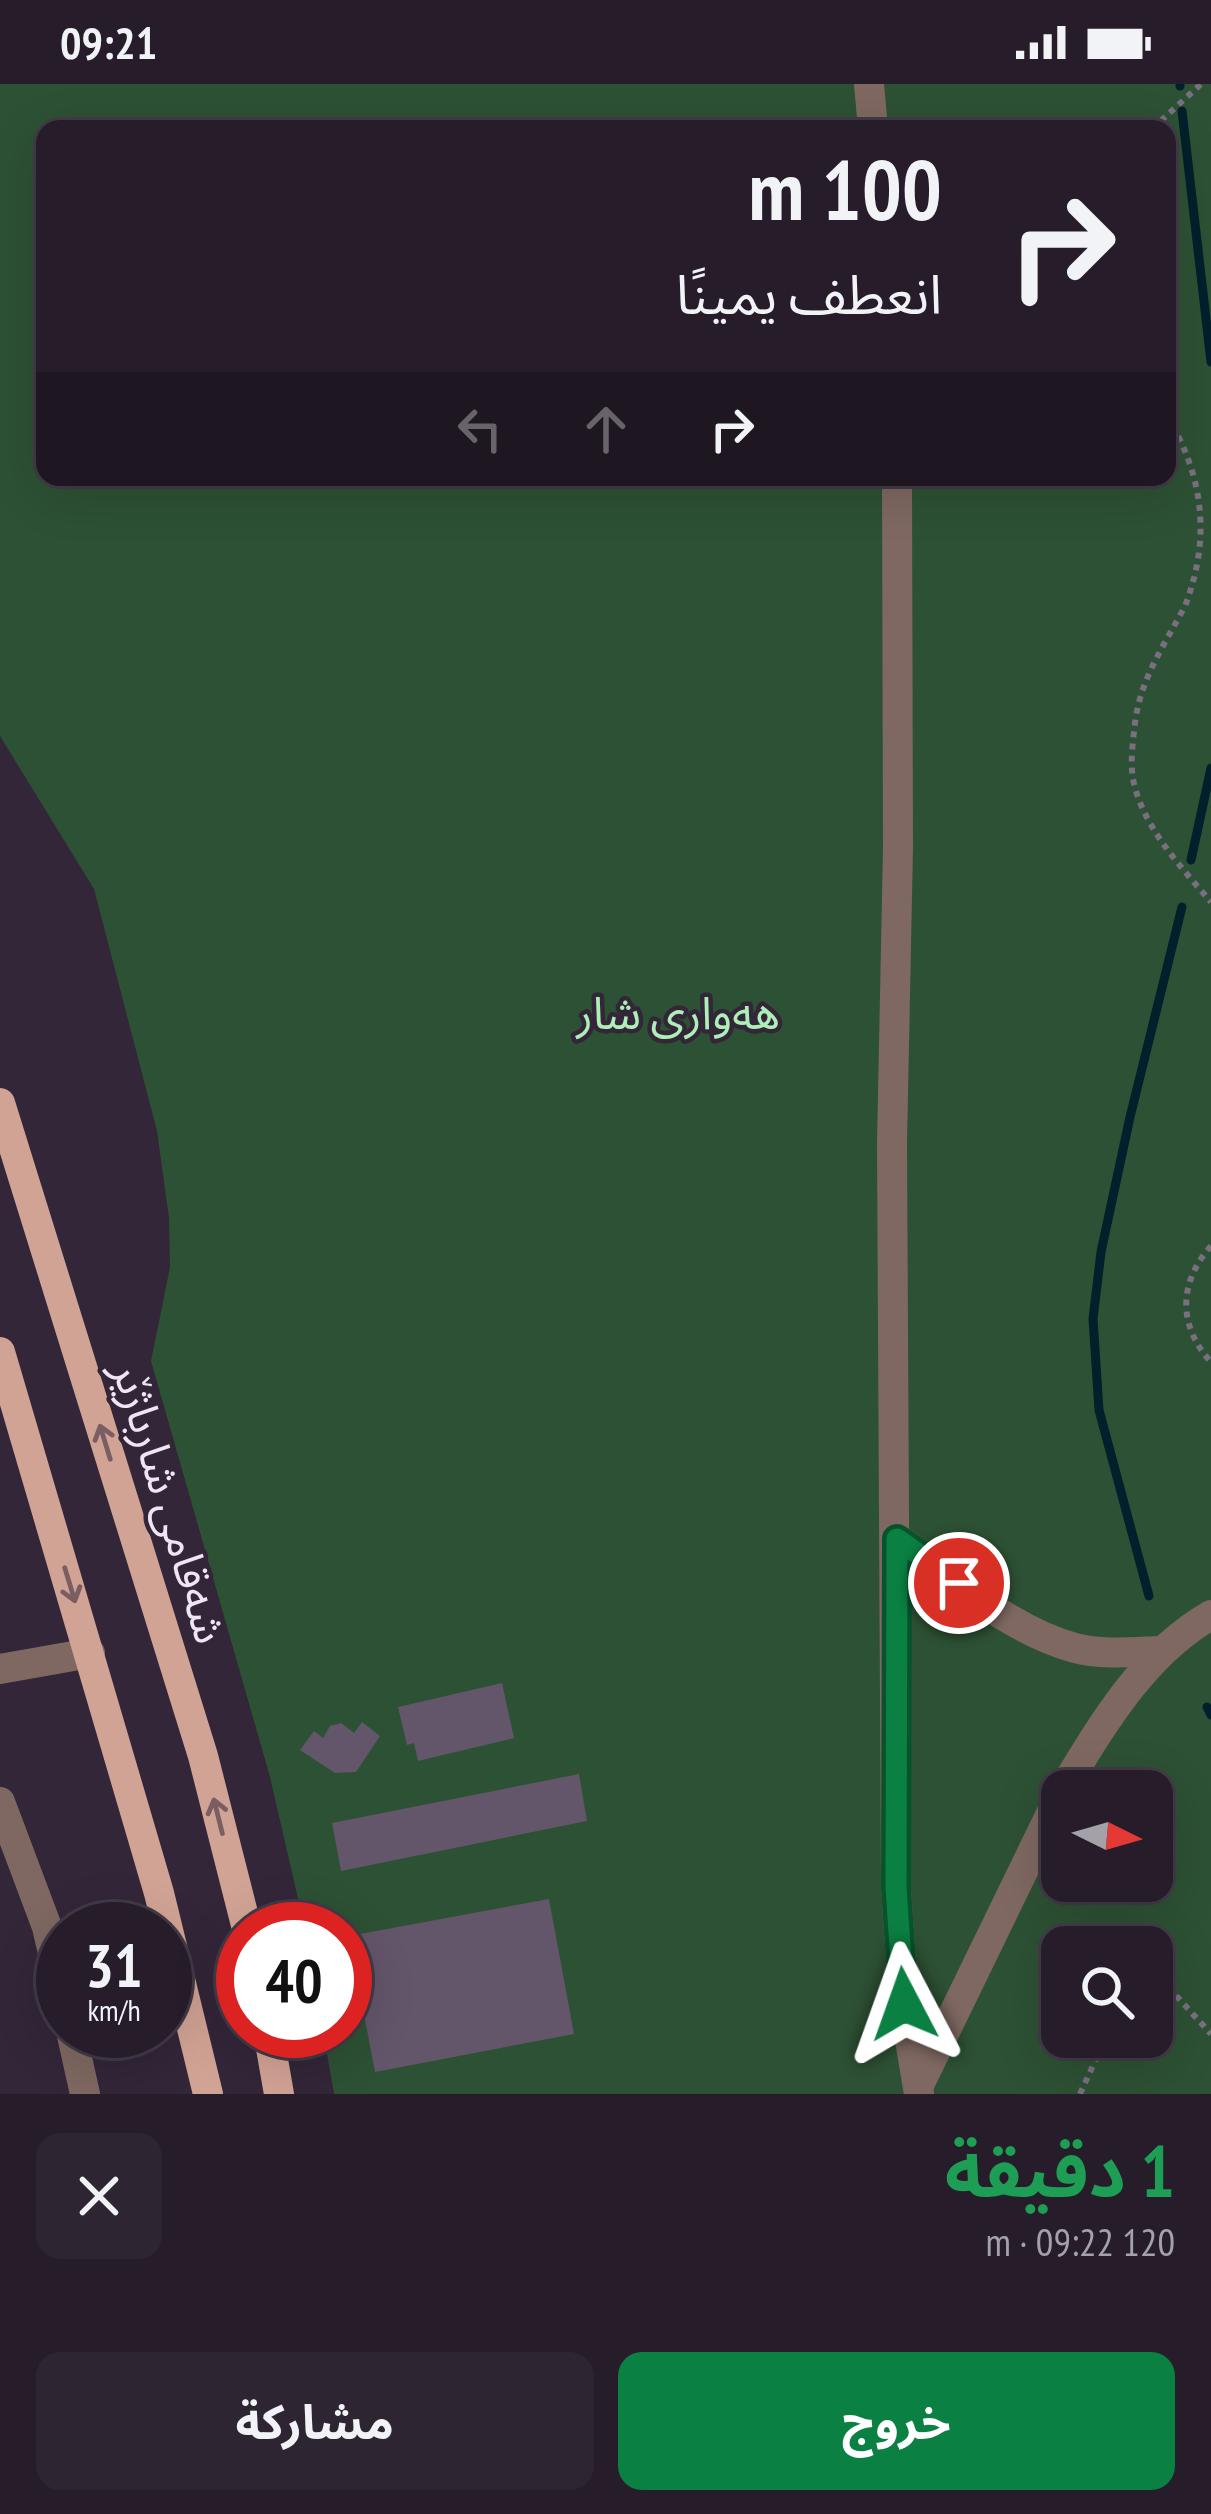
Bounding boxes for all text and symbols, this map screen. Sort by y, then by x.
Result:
text: 09:21 [60,13,157,71]
text: 100 m [749,134,942,243]
icon: right [984,168,1140,324]
text: انعطف يمينًا [676,259,942,329]
icon: left [447,396,513,462]
icon: ahead [573,396,639,462]
icon: right [699,396,765,462]
park label: هەواری شار [574,983,780,1041]
street label: شەقامی شارباژێر [100,1352,241,1650]
one-way arrow [93,1424,115,1462]
pin [908,1532,1010,1634]
icon: arrive [926,1550,992,1616]
one-way arrow [60,1565,82,1603]
north arrow [1041,1770,1173,1902]
map controls [1041,1770,1173,2058]
one-way arrow [206,1797,228,1835]
speed limit sign: 40 [216,1902,372,2058]
text: 31 [85,1926,143,2004]
button: search [1041,1926,1173,2058]
position arrow [841,1941,967,2067]
text: km/h [87,1990,141,2029]
text: 1 دقيقة [945,2124,1175,2217]
button: close [36,2133,162,2259]
text: 120 m · 09:22 [986,2216,1175,2267]
button: مشاركة [36,2352,594,2490]
button: خروج [618,2352,1175,2490]

